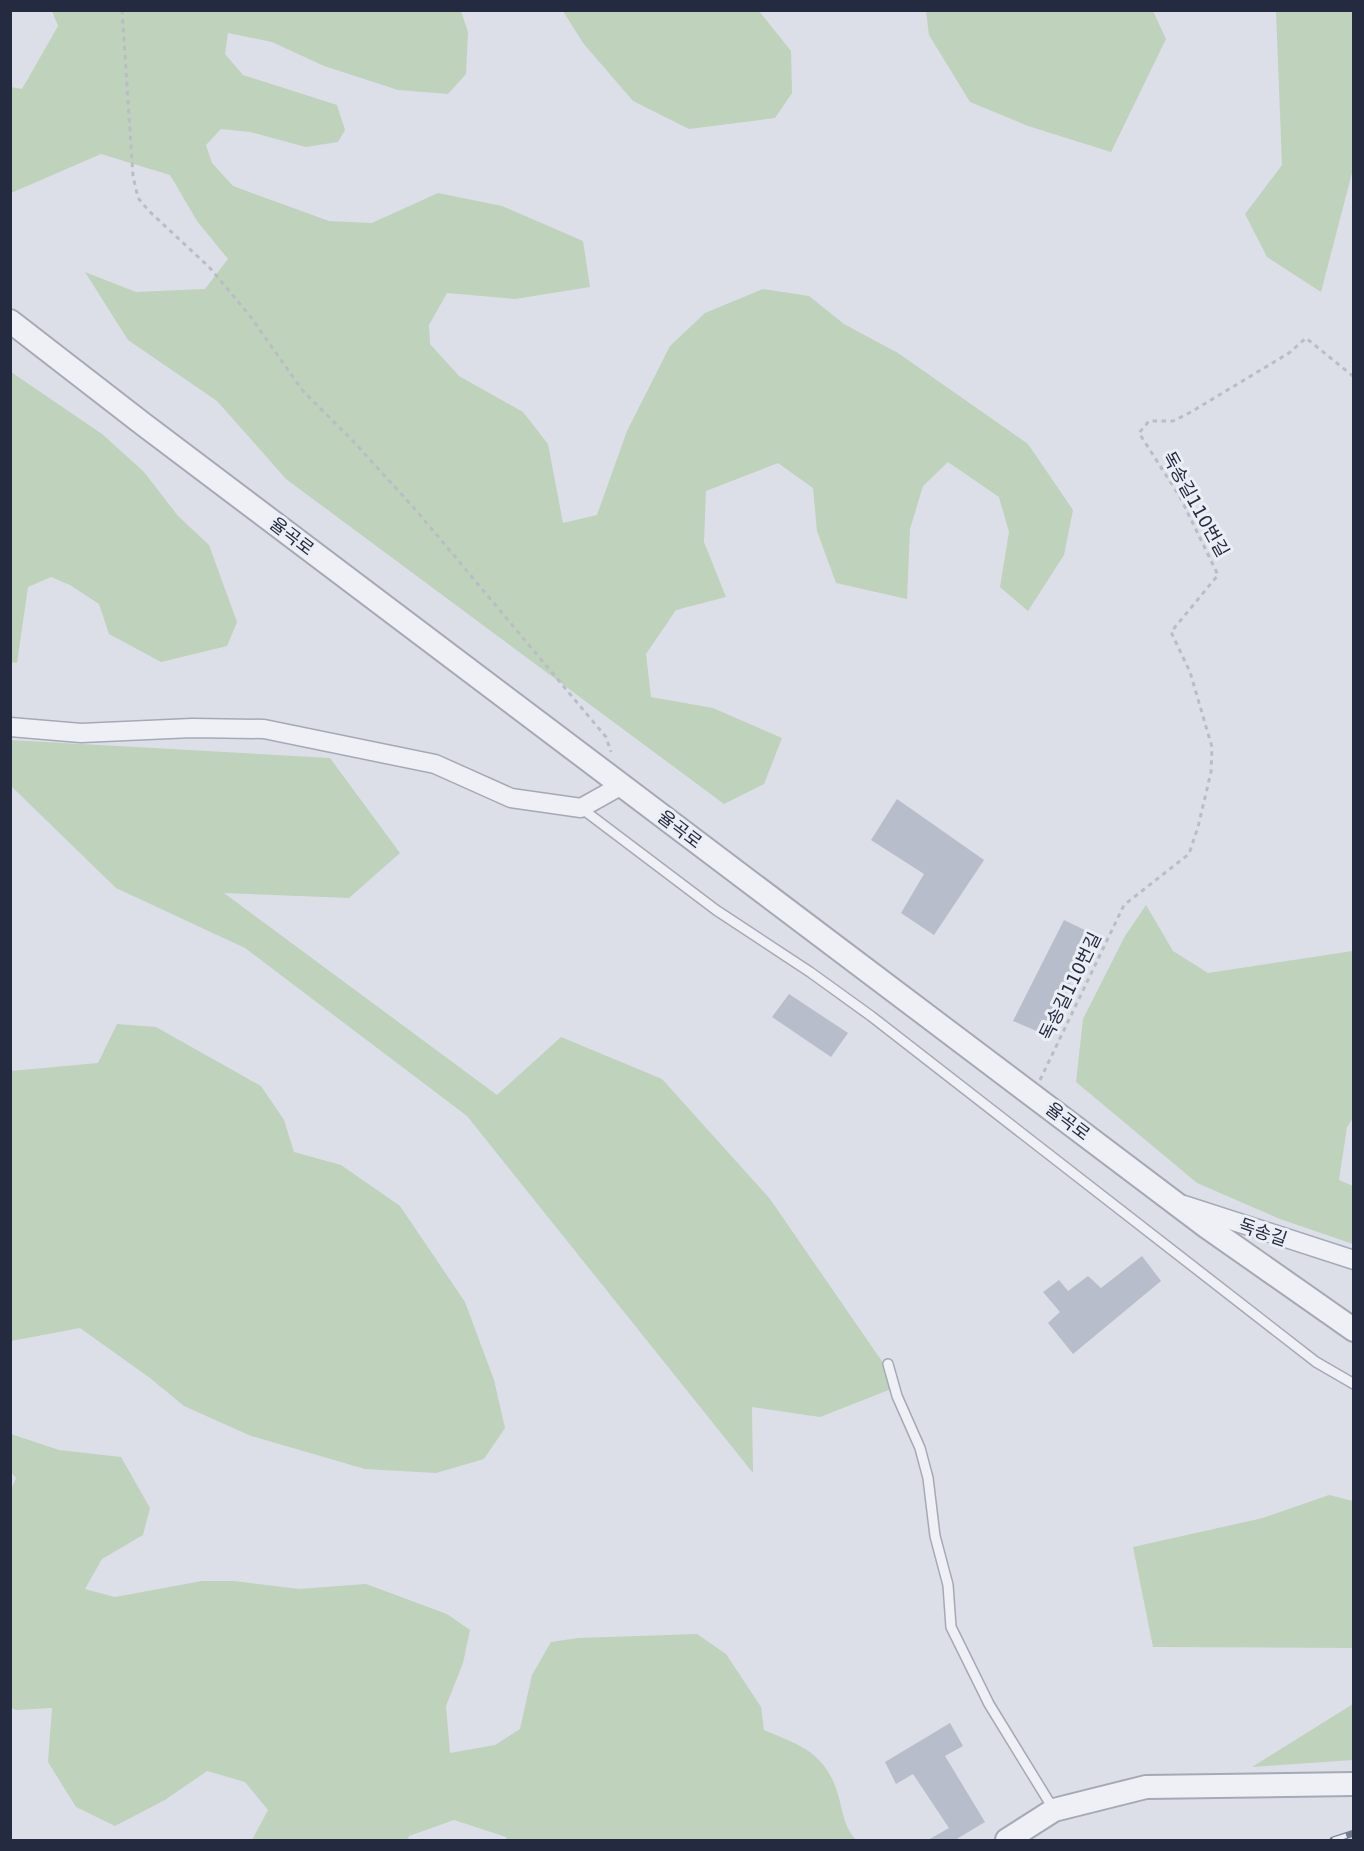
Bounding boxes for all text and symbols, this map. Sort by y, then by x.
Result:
street label: 독송길110번길 [1158,448,1234,560]
street label: 율곡로 [266,513,318,559]
street label: 율곡로 [654,806,706,852]
street label: 독송길110번길 [1035,929,1105,1043]
street label: 율곡로 [1042,1098,1094,1144]
street label: 독송길 [1236,1214,1290,1250]

